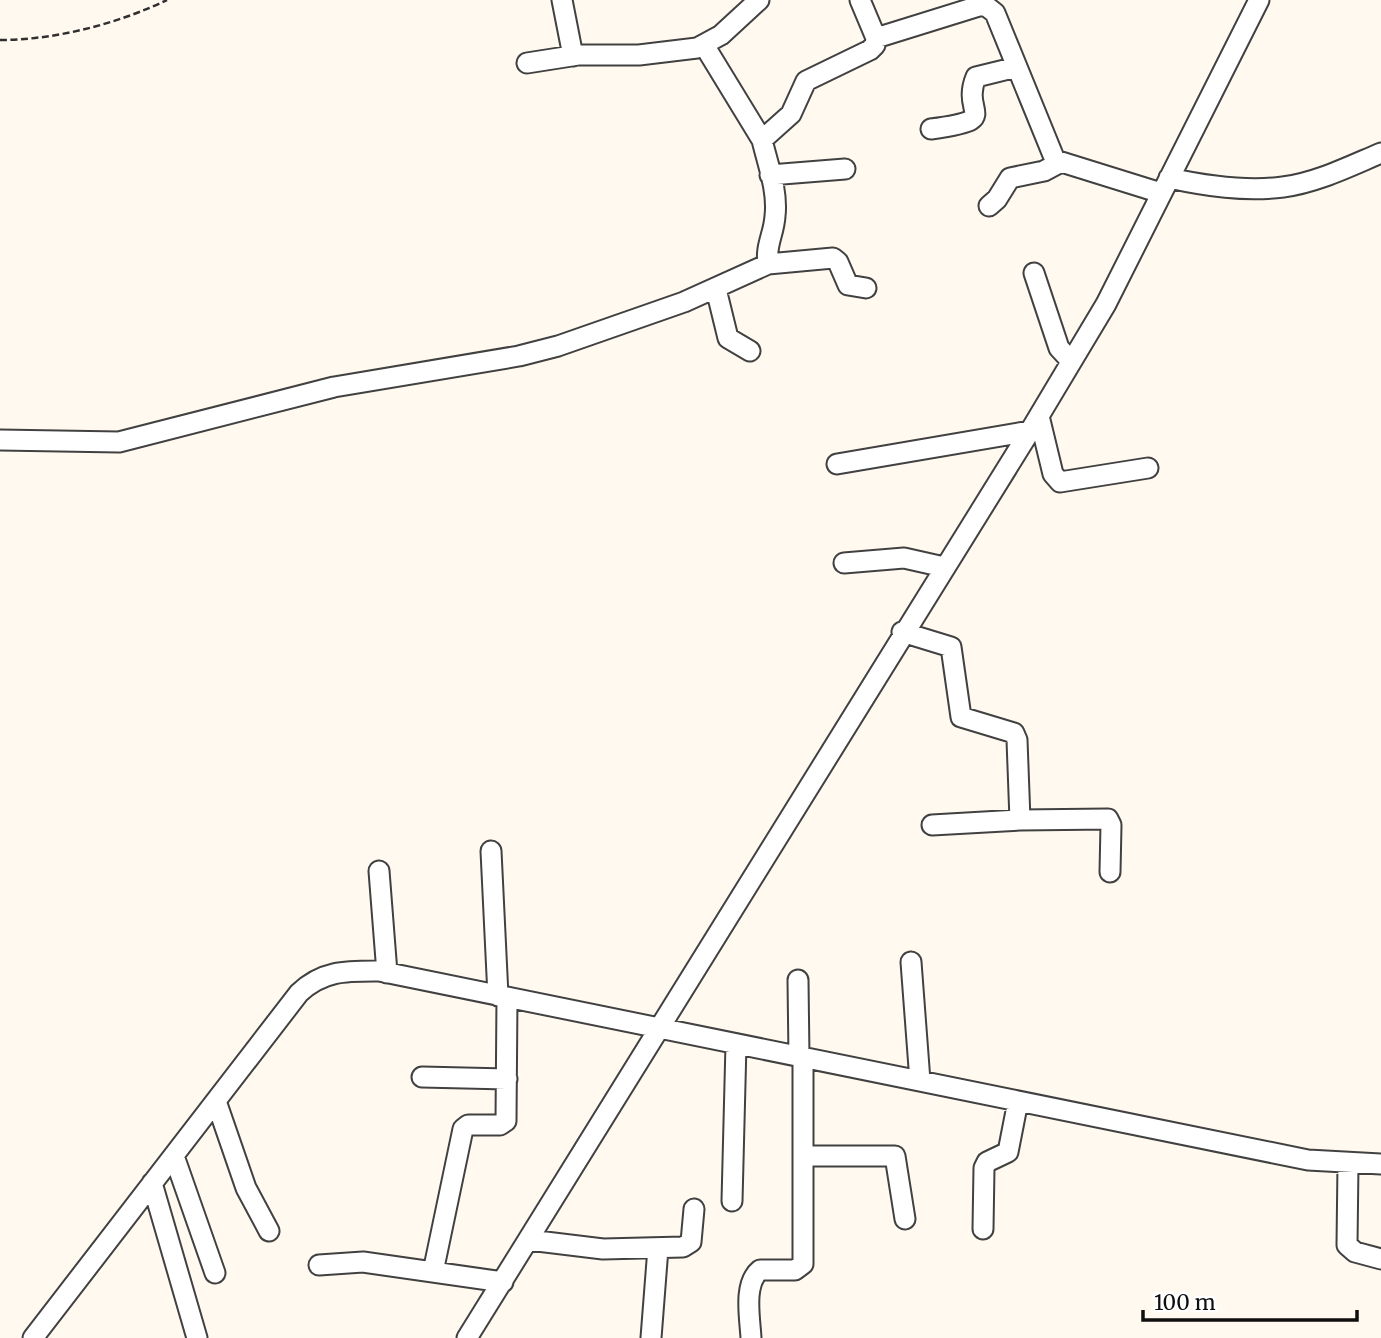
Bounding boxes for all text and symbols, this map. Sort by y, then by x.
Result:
scale bar [1143,1278,1356,1322]
text: 100 m [1154,1289,1216,1316]

